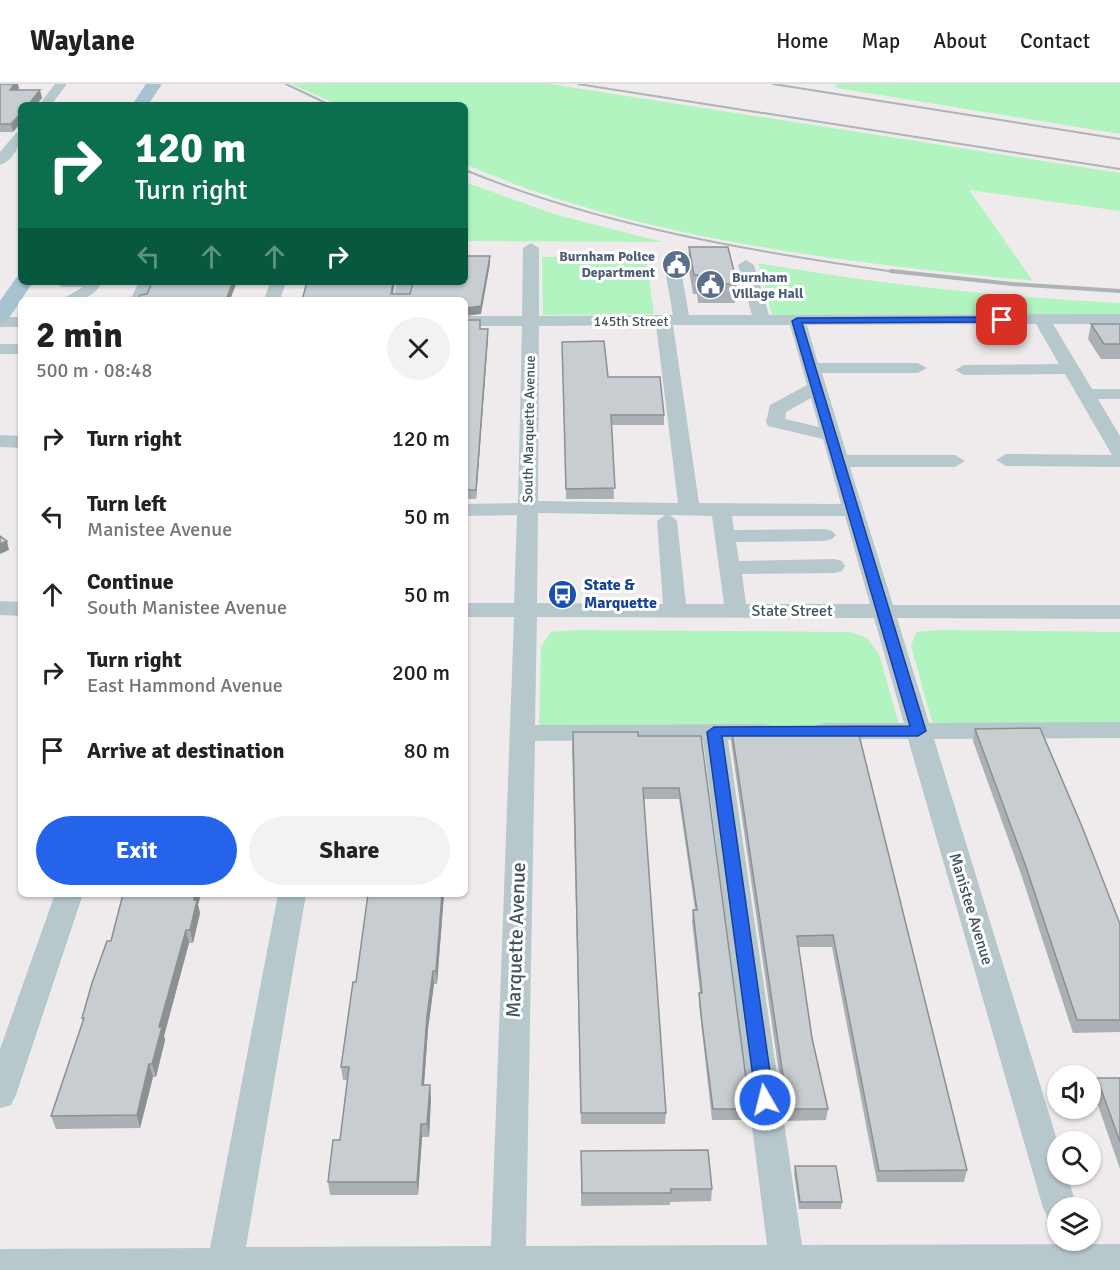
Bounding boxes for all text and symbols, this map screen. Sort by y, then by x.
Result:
text: Waylane [30,24,135,58]
text: Home [776,28,829,54]
text: Map [862,28,900,54]
text: About [933,28,987,54]
text: Contact [1020,28,1090,54]
text: 120 m [135,123,246,174]
icon: right [36,126,114,204]
text: Turn right [135,174,248,207]
icon: left [132,240,165,273]
icon: ahead [195,240,228,273]
icon: ahead [258,240,291,273]
icon: right [321,240,354,273]
place label: Burnham Police Department [559,248,656,281]
public building icon: Burnham Police Department [660,248,692,280]
public building icon: Burnham Village Hall [695,269,727,301]
place label: Burnham Village Hall [732,269,804,302]
pin [976,294,1027,345]
icon: arrive [985,303,1018,336]
text: 2 min [36,313,123,358]
street label: 145th Street [594,313,668,330]
button: close [387,317,450,380]
street label: South Marquette Avenue [519,355,539,503]
text: 500 m · 08:48 [36,358,152,383]
icon: right [36,422,69,455]
text: Turn right [87,425,182,452]
text: 120 m [392,425,450,452]
text: Turn left [87,490,167,517]
icon: left [36,500,69,533]
text: 50 m [404,503,450,530]
text: Manistee Avenue [87,517,232,542]
text: Continue [87,568,174,595]
place label: State & Marquette [584,575,657,613]
icon: ahead [36,578,69,611]
bus stop icon: State & Marquette [547,578,579,610]
text: 50 m [404,581,450,608]
text: South Manistee Avenue [87,595,287,620]
street label: State Street [751,601,833,621]
text: Turn right [87,646,182,673]
icon: right [36,656,69,689]
text: 200 m [392,659,450,686]
text: East Hammond Avenue [87,673,283,698]
icon: arrive [36,734,69,767]
text: Arrive at destination [87,737,284,764]
text: 80 m [404,737,450,764]
button: Exit [36,816,237,885]
button: Share [249,816,450,885]
street label: Manistee Avenue [944,851,998,967]
street label: Marquette Avenue [501,862,531,1018]
map controls [1047,1065,1101,1251]
button: sound [1047,1065,1101,1119]
position arrow [733,1068,797,1132]
button: search [1047,1131,1101,1185]
button: layers [1047,1197,1101,1251]

